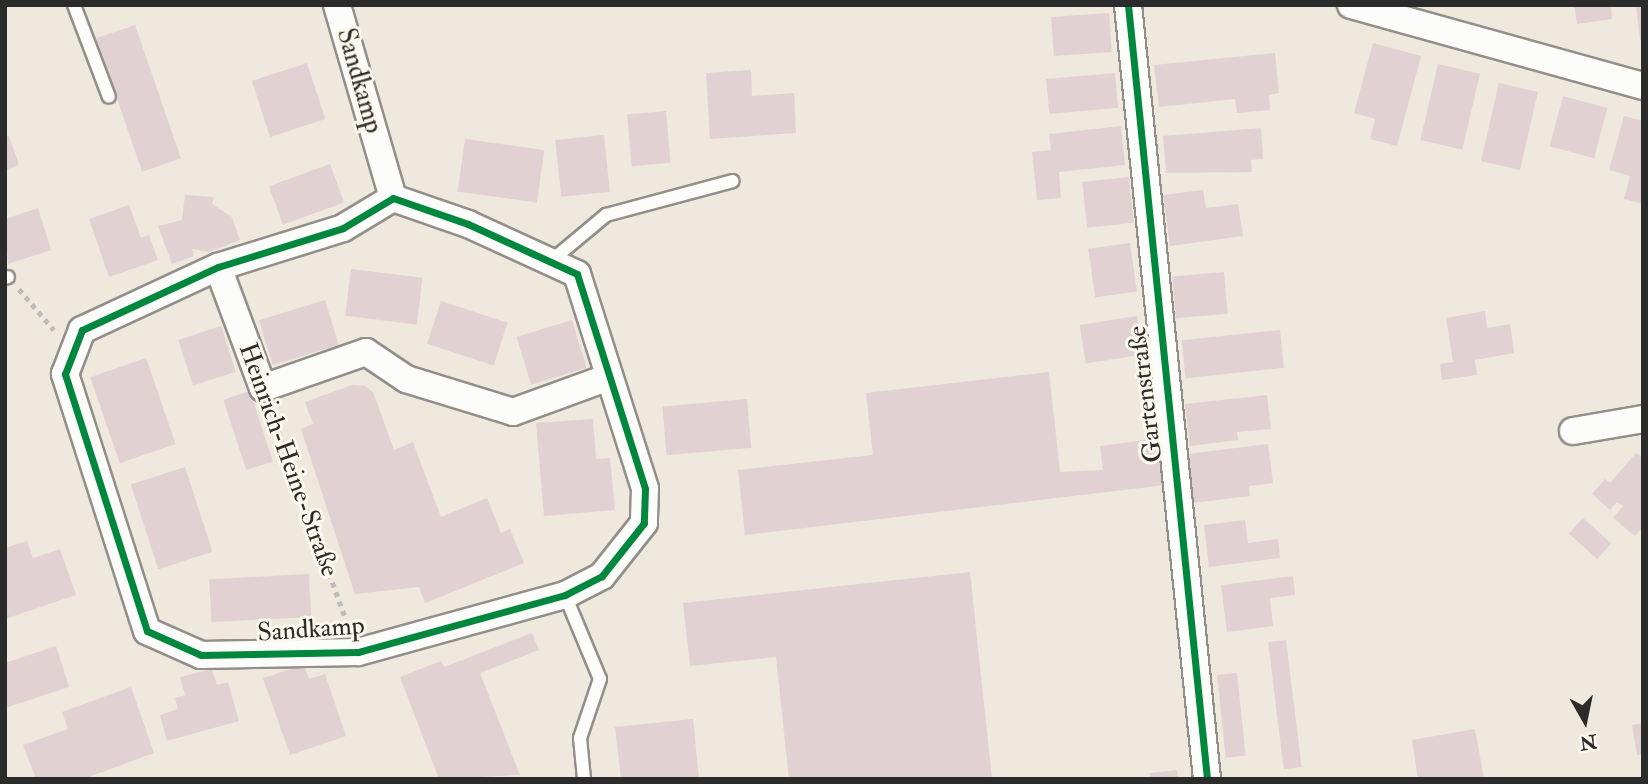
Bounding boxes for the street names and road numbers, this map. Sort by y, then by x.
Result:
street label: Sandkamp [329,25,389,137]
street label: Gartenstraße [1122,324,1170,464]
street label: Heinrich-Heine-Straße [231,339,345,581]
street label: Sandkamp [256,611,366,649]

